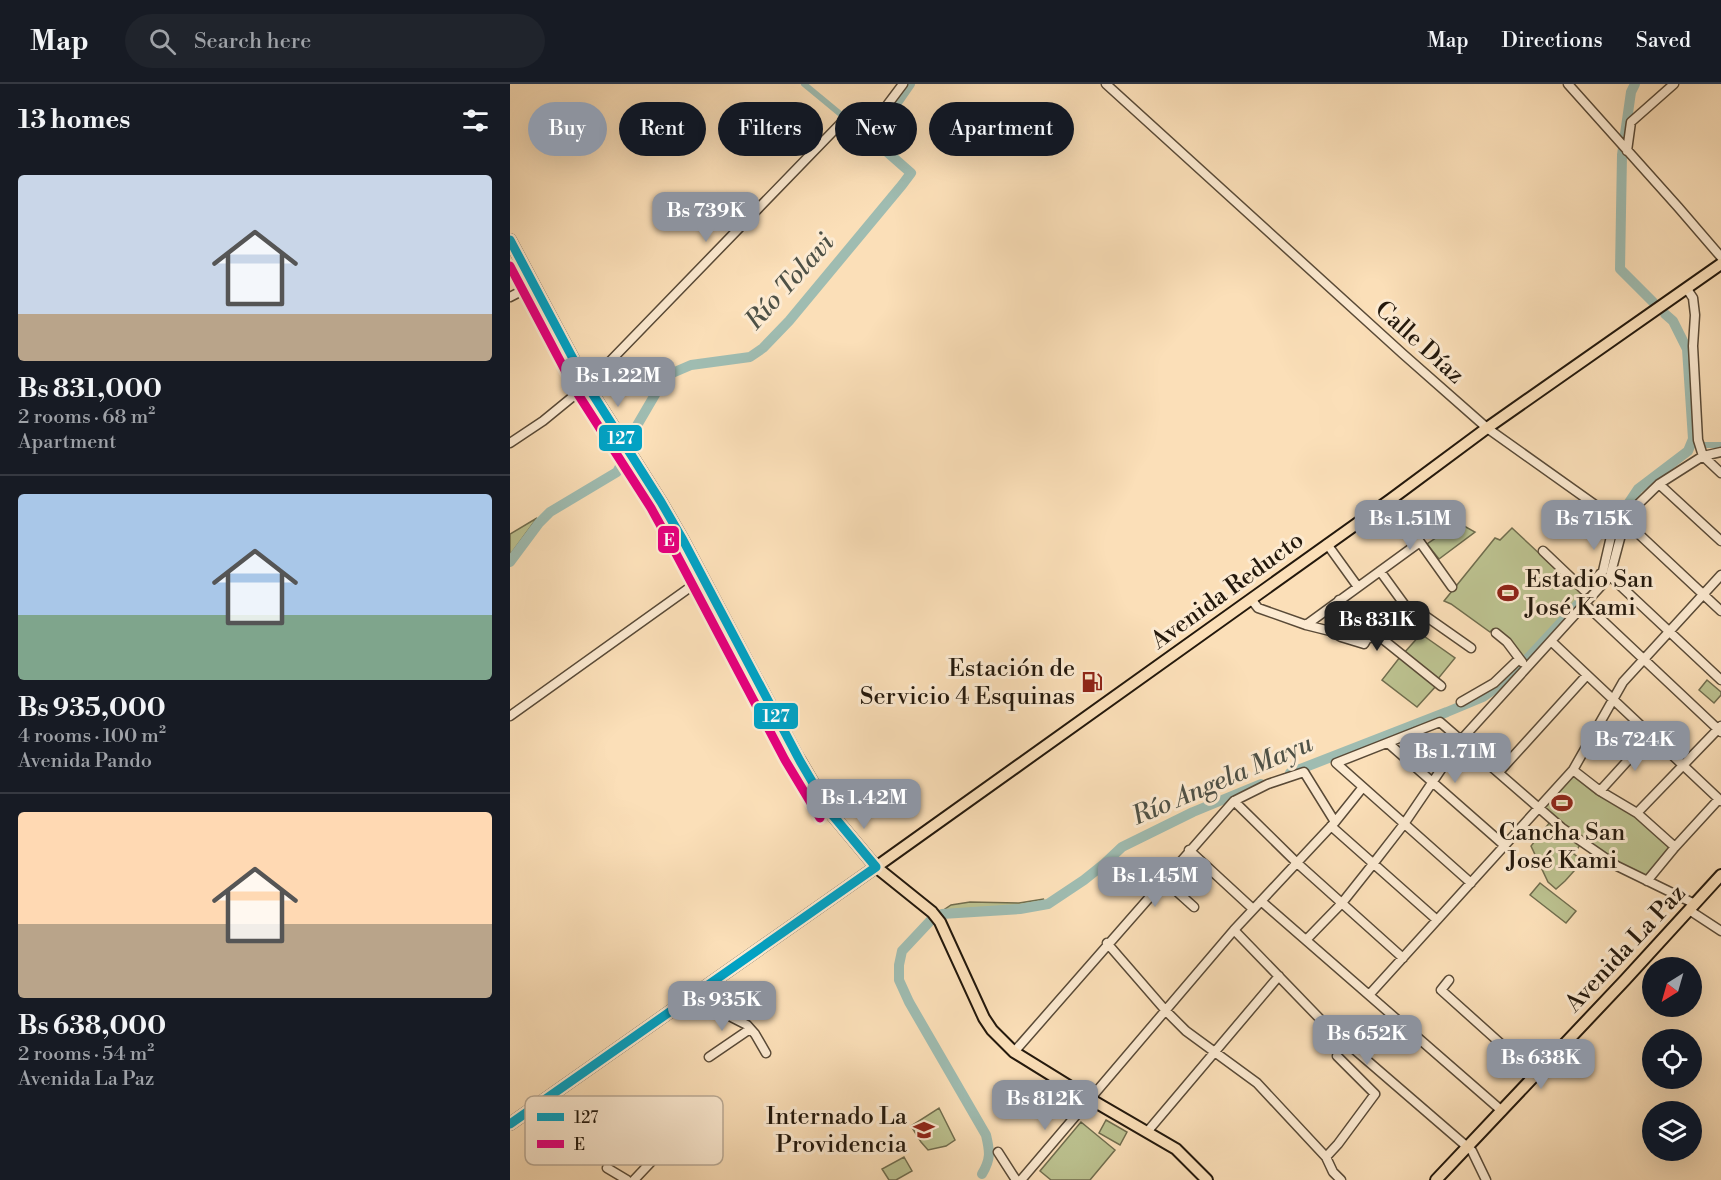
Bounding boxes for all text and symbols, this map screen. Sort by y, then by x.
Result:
search box [125,14,545,68]
text: Map [30,24,89,59]
icon: search [146,25,179,58]
text: Search here [194,28,311,55]
text: Map [1427,28,1469,54]
text: Directions [1502,28,1603,54]
text: Saved [1636,28,1691,54]
chip: Buy [528,102,607,156]
chip: Rent [619,102,706,156]
chip: Filters [718,102,823,156]
chip: New [835,102,917,156]
chip: Apartment [929,102,1074,156]
text: 13 homes [18,104,130,136]
icon: filters [459,104,492,137]
pin: Bs 739K [651,192,761,243]
text: Bs 739K [666,199,746,224]
icon: home [201,214,309,322]
water label: Río Tolavi [738,226,842,337]
street label: Calle Díaz [1368,295,1470,391]
pin: Bs 1.22M [556,357,680,408]
text: Bs 1.22M [575,364,661,389]
text: Bs 831,000 [18,373,162,405]
text: 2 rooms · 68 m² [18,405,155,430]
line badge: 127 [598,424,643,452]
text: 127 [607,429,635,449]
text: Apartment [18,430,116,455]
pin: Bs 1.51M [1348,500,1472,551]
pin: Bs 715K [1539,500,1649,551]
text: Bs 1.51M [1369,507,1451,532]
text: Bs 715K [1555,507,1633,532]
line badge: E [657,525,680,554]
street label: Avenida Reducto [1145,525,1310,657]
text: E [663,531,675,551]
icon: home [201,533,309,641]
place label: Estadio San José Kami [1524,565,1654,623]
sports icon: Estadio San José Kami [1496,581,1520,605]
pin: Bs 831K [1322,601,1432,652]
text: Bs 831K [1339,608,1415,633]
place label: Estación de Servicio 4 Esquinas [860,654,1075,712]
fuel station icon: Estación de Servicio 4 Esquinas [1080,670,1104,694]
text: Bs 935,000 [18,692,166,724]
line badge: 127 [753,702,799,730]
text: 127 [762,707,790,727]
pin: Bs 724K [1580,721,1690,772]
text: 4 rooms · 100 m² [18,724,166,749]
water label: Río Angela Mayu [1126,727,1318,833]
text: Bs 724K [1595,728,1675,753]
pin: Bs 1.71M [1393,733,1517,784]
text: Bs 1.71M [1414,740,1496,765]
text: Avenida Pando [18,749,152,774]
pin: Bs 1.42M [802,779,926,830]
text: Bs 1.42M [821,786,907,811]
sports icon: Cancha San José Kami [1550,791,1574,815]
place label: Cancha San José Kami [1499,818,1625,876]
icon: home [201,851,309,959]
pin: Bs 1.45M [1093,857,1217,908]
text: Bs 1.45M [1112,864,1198,889]
street label: Avenida La Paz [1558,879,1693,1020]
north arrow [1642,957,1702,1017]
map controls [1642,957,1702,1161]
pin: Bs 935K [667,981,777,1032]
text: Bs 935K [682,988,762,1013]
text: Bs 638,000 [18,1010,166,1042]
pin: Bs 652K [1312,1015,1422,1066]
text: Bs 652K [1327,1022,1407,1047]
button: locate [1642,1029,1702,1089]
pin: Bs 638K [1486,1039,1596,1090]
text: 2 rooms · 54 m² [18,1042,154,1067]
text: Bs 638K [1501,1046,1581,1071]
text: Avenida La Paz [18,1067,154,1092]
pin: Bs 812K [990,1080,1100,1131]
text: Bs 812K [1006,1087,1084,1112]
legend [525,1096,723,1165]
button: layers [1642,1101,1702,1161]
place label: Internado La Providencia [766,1102,908,1160]
text: 127 [574,1108,598,1128]
school or university icon: Internado La Providencia [912,1118,936,1142]
text: E [574,1135,585,1155]

